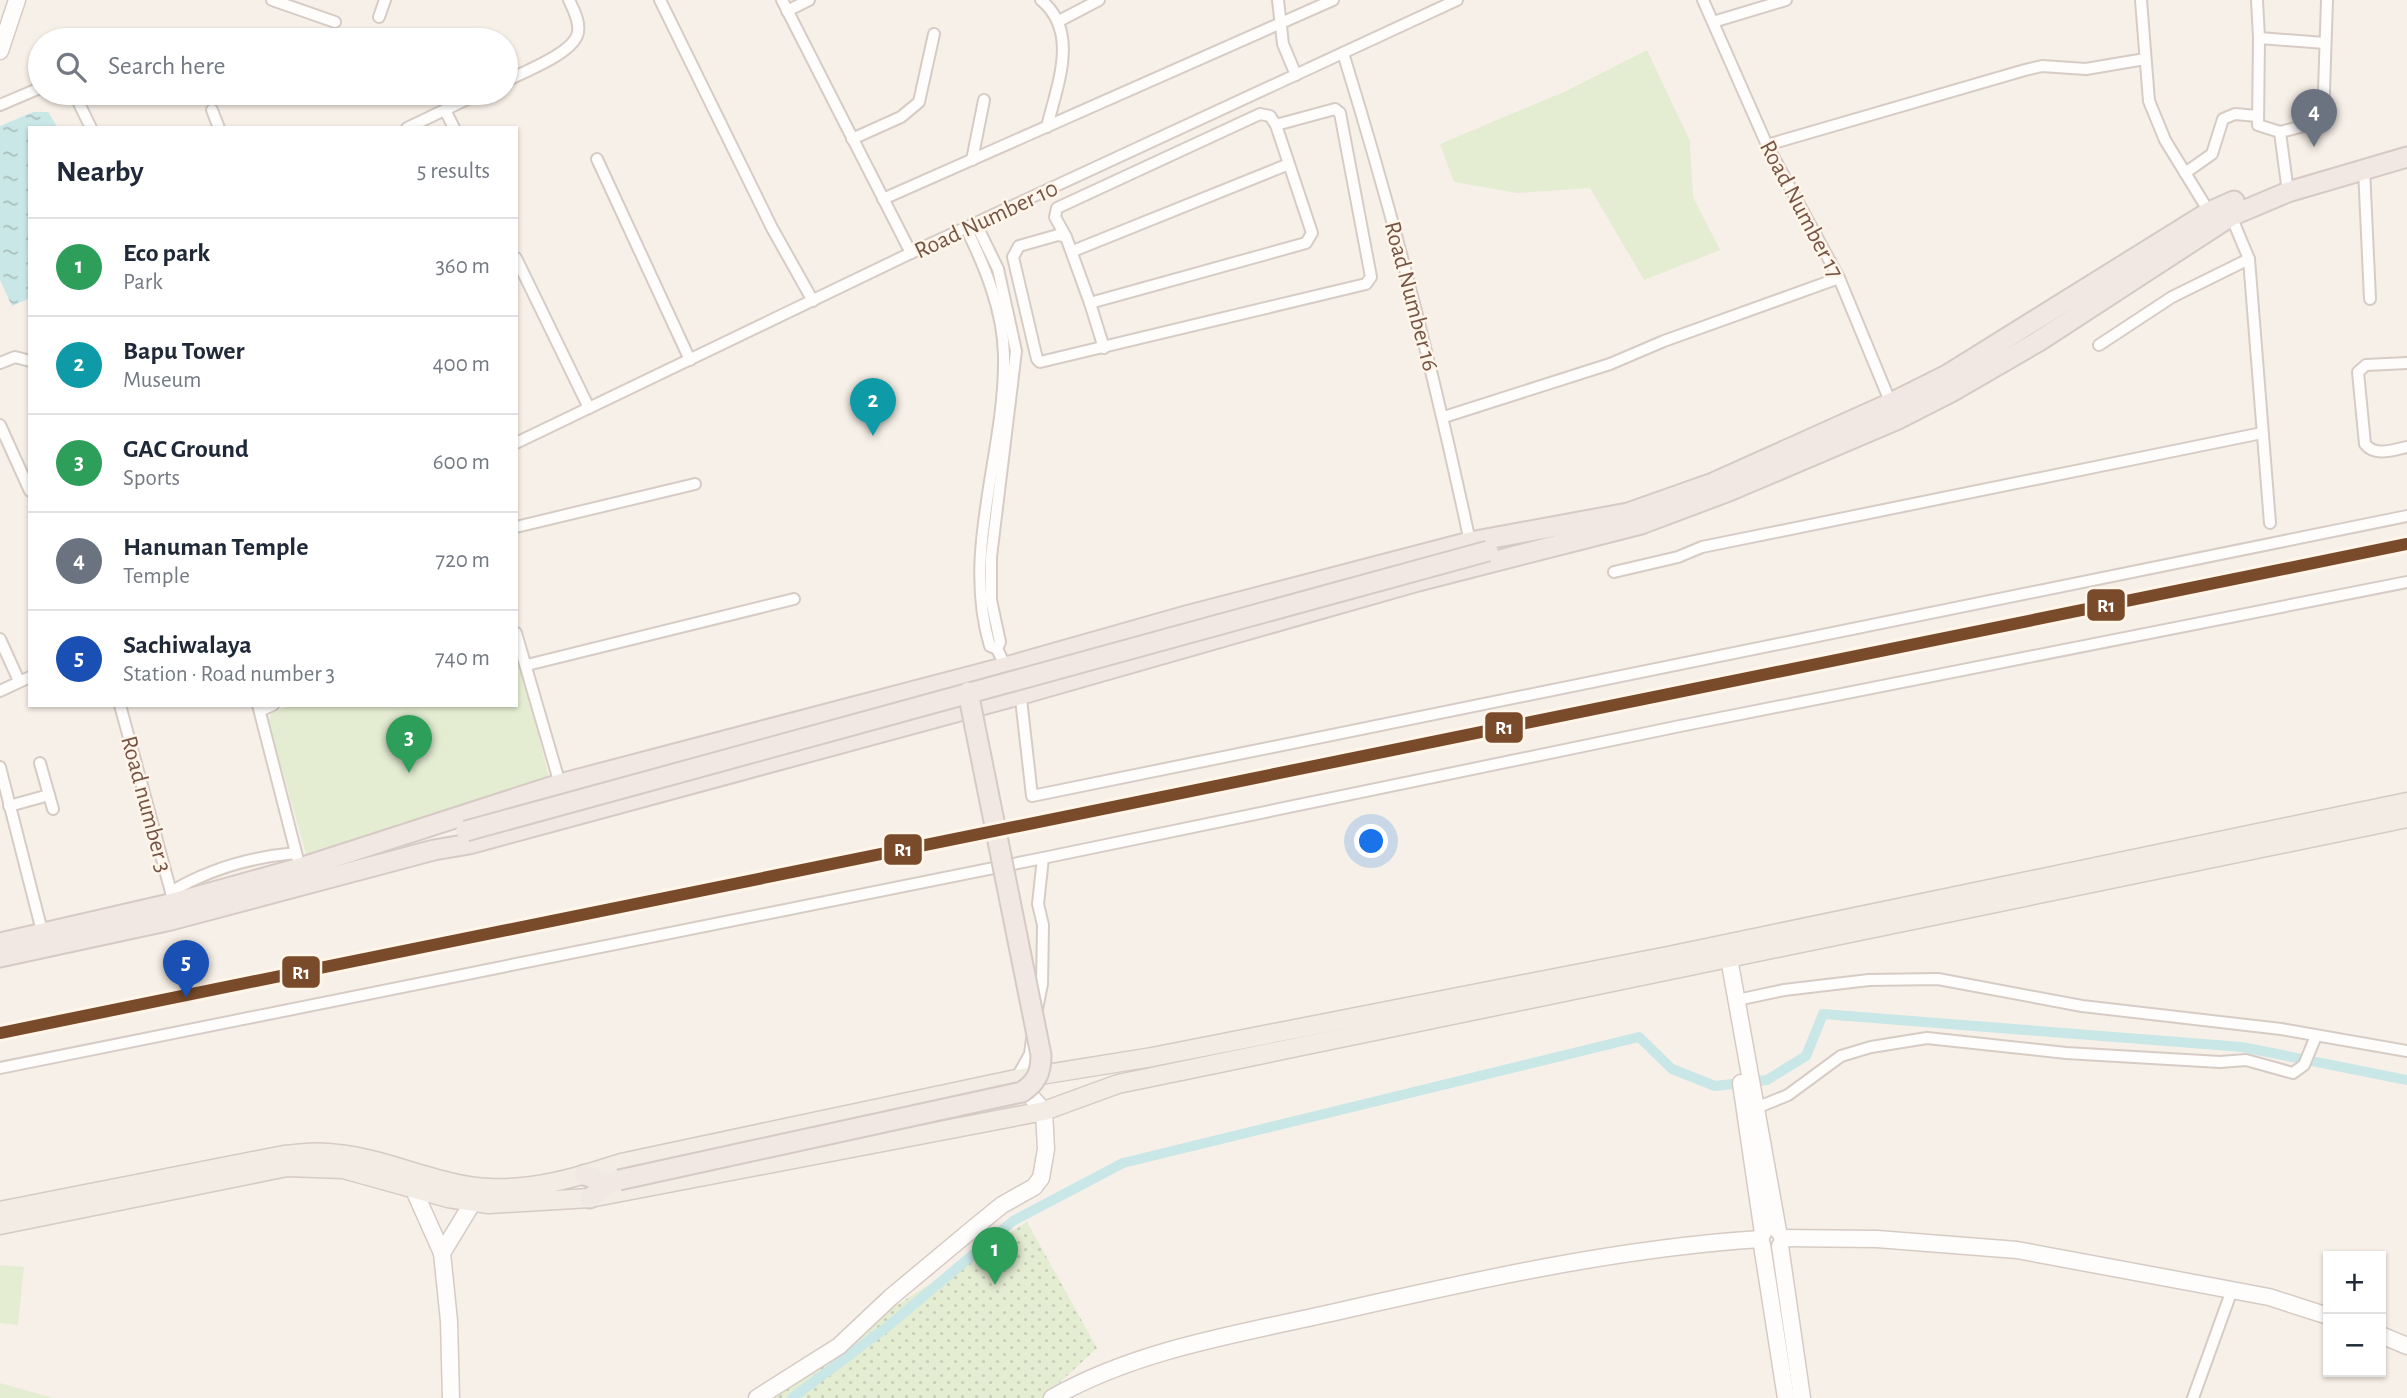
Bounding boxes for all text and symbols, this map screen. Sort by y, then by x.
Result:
search box [28,28,518,105]
icon: search [52,48,90,86]
text: Search here [108,53,226,79]
pin: 4 [2291,89,2337,147]
street label: Road Number 17 [1755,137,1847,282]
text: Nearby [56,157,144,187]
text: 5 results [417,160,490,183]
street label: Road Number 10 [911,176,1062,264]
street label: Road Number 16 [1380,219,1443,374]
text: Eco park [123,240,210,266]
text: 1 [75,255,83,278]
text: 360 m [435,255,490,278]
text: Park [123,271,163,294]
text: Bapu Tower [123,338,245,364]
text: 2 [74,353,84,376]
text: 400 m [432,353,490,376]
text: Museum [123,369,201,392]
pin: 2 [850,378,896,436]
text: GAC Ground [123,436,249,462]
text: 3 [74,451,84,474]
text: 600 m [433,451,490,474]
text: Sports [123,467,180,490]
text: Hanuman Temple [123,534,308,560]
text: 4 [73,549,85,572]
text: 720 m [436,549,490,572]
text: Temple [123,565,190,588]
line badge: R1 [2086,588,2126,622]
text: R1 [2097,597,2115,616]
text: Sachiwalaya [123,632,252,658]
text: 5 [74,647,84,670]
text: 740 m [435,647,490,670]
text: Station · Road number 3 [123,663,335,686]
line badge: R1 [1484,711,1524,744]
pin: 3 [386,715,432,773]
text: R1 [1495,719,1513,738]
street label: Road number 3 [116,733,176,875]
your location [1354,824,1388,858]
line badge: R1 [883,833,923,866]
text: R1 [894,841,912,860]
pin: 5 [163,940,209,998]
line badge: R1 [281,955,321,989]
text: R1 [292,964,310,983]
pin: 1 [972,1227,1018,1285]
map controls [2323,1251,2386,1377]
button: + [2323,1251,2386,1314]
button: − [2323,1314,2386,1377]

